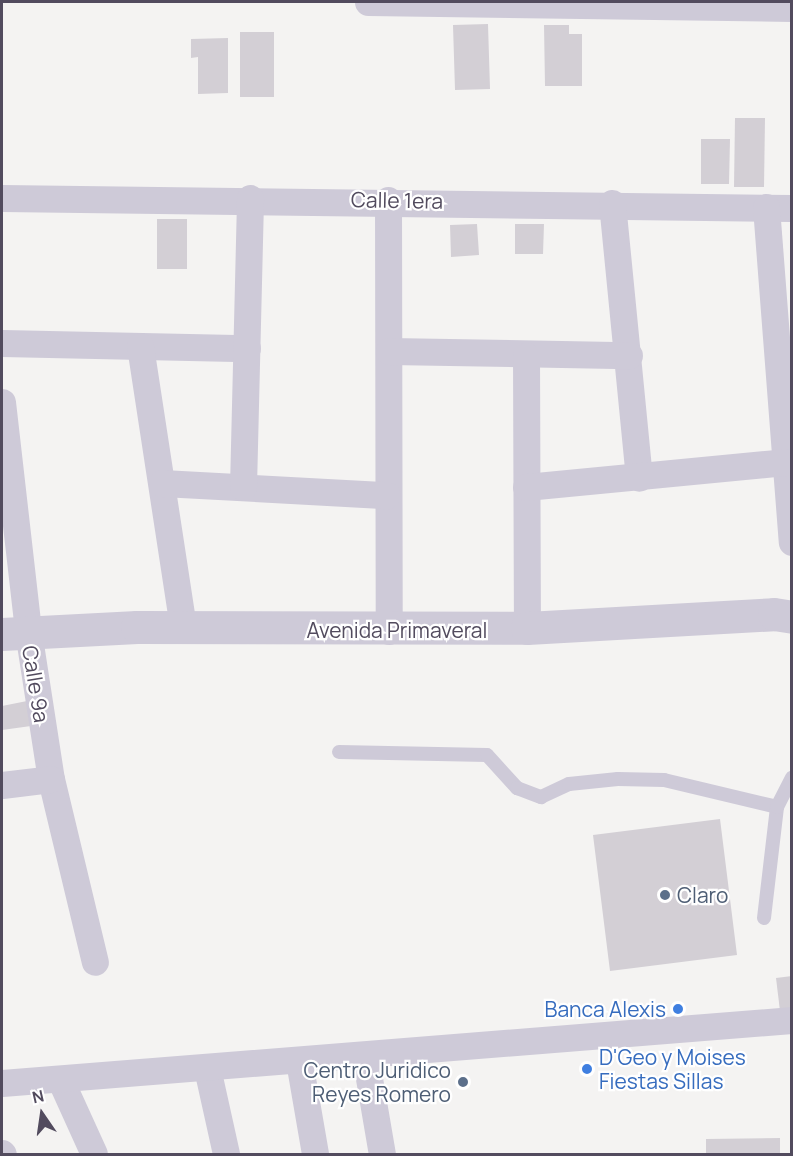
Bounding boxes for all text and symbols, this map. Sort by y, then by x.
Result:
street label: Calle 1era [351,187,443,213]
street label: Avenida Primaveral [307,617,487,643]
street label: Calle 9a [17,644,55,724]
place label: Claro [677,882,728,908]
marker: Claro [658,888,672,902]
place label: Banca Alexis [545,996,666,1022]
marker: Banca Alexis [671,1002,685,1016]
place label: D'Geo y Moises Fiestas Sillas [599,1044,746,1094]
place label: Centro Juridico Reyes Romero [303,1057,451,1107]
marker: D'Geo y Moises Fiestas Sillas [580,1062,594,1076]
marker: Centro Juridico Reyes Romero [456,1075,470,1089]
north arrow [12,1084,72,1144]
text: N [30,1084,46,1108]

